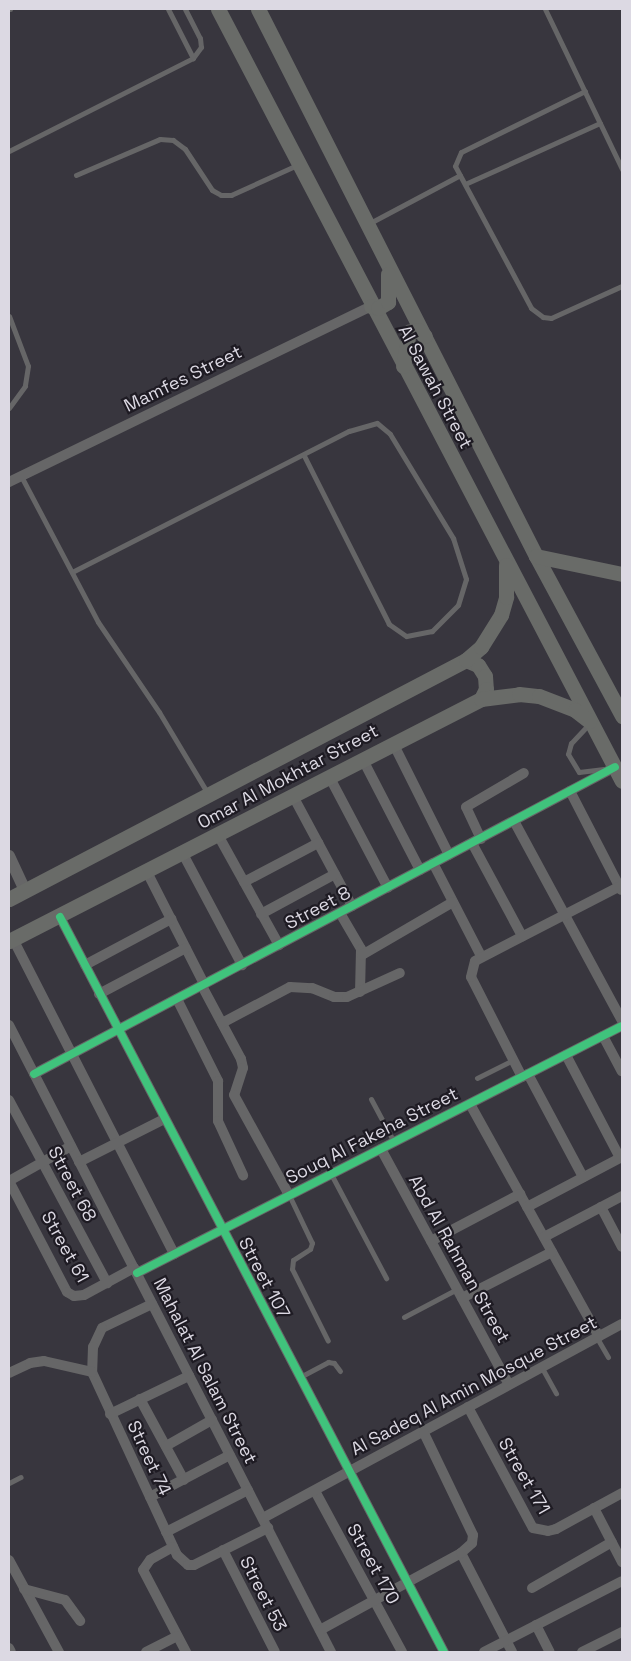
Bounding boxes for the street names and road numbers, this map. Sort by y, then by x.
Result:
street label: Al Sawah Street [393,322,477,452]
street label: Mamfes Street [121,341,245,417]
street label: Omar Al Mokhtar Street [194,720,382,834]
street label: Street 8 [282,882,354,934]
street label: Souq Al Fakeha Street [282,1083,462,1189]
street label: Street 68 [43,1143,101,1225]
street label: Abd Al Rahman Street [404,1171,514,1347]
street label: Street 61 [37,1208,93,1286]
street label: Street 107 [234,1234,294,1322]
street label: Mahalat Al Salam Street [149,1274,261,1468]
street label: Al Sadeq Al Amin Mosque Street [347,1312,601,1460]
street label: Street 74 [122,1417,176,1499]
street label: Street 171 [493,1434,555,1518]
street label: Street 170 [342,1520,404,1608]
street label: Street 53 [235,1553,291,1635]

